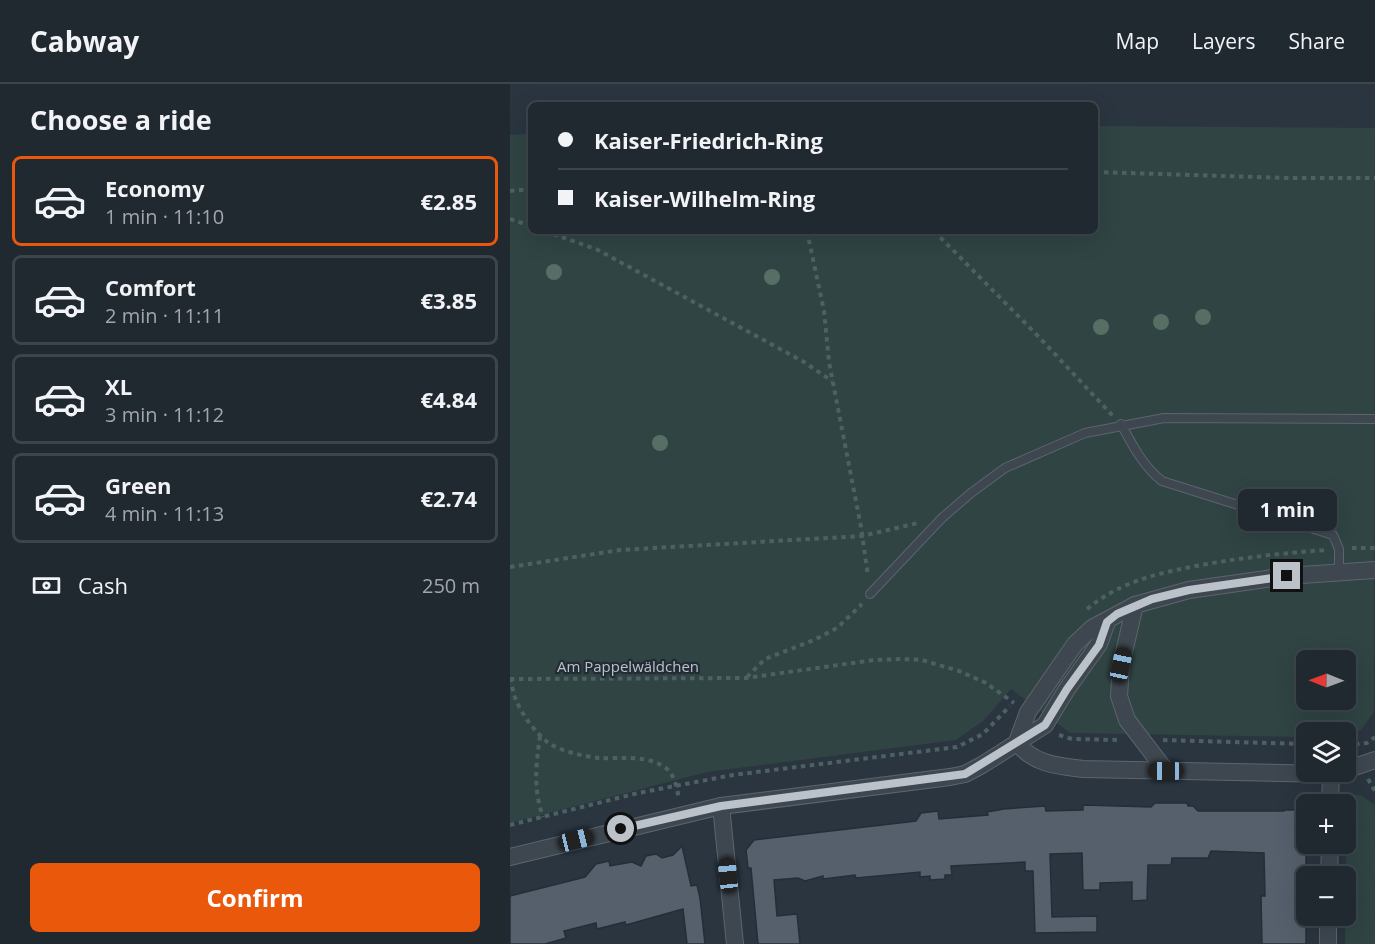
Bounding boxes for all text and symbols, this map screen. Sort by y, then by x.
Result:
text: Cabway [30,22,139,60]
text: Map [1116,27,1159,55]
text: Layers [1192,27,1256,55]
text: Share [1289,27,1345,55]
text: Choose a ride [30,101,212,138]
text: Kaiser-Friedrich-Ring [594,125,823,155]
text: Economy [105,173,204,203]
icon: car [33,174,87,228]
text: Kaiser-Wilhelm-Ring [594,183,815,213]
text: €2.85 [420,186,477,216]
text: 1 min · 11:10 [105,203,224,230]
text: Comfort [105,272,196,302]
icon: car [33,273,87,327]
text: €3.85 [420,285,477,315]
text: 2 min · 11:11 [105,302,224,329]
text: XL [105,371,132,401]
icon: car [33,372,87,426]
text: €4.84 [420,384,477,414]
text: 3 min · 11:12 [105,401,224,428]
text: Green [105,470,171,500]
icon: car [33,471,87,525]
text: €2.74 [420,483,477,513]
callout: 1 min [1238,489,1336,531]
text: 1 min [1260,496,1315,523]
text: 4 min · 11:13 [105,500,224,527]
route end [1273,562,1300,589]
icon: cash [30,569,63,602]
text: Cash [78,570,128,600]
text: 250 m [422,572,480,599]
car [1108,646,1134,684]
north arrow [1296,650,1356,710]
map controls [1296,650,1356,926]
street label: Am Pappelwäldchen [557,656,699,676]
button: layers [1296,722,1356,782]
car [1148,762,1184,780]
button: + [1296,794,1356,854]
route start [607,815,634,842]
car [556,827,596,853]
car [717,856,739,894]
button: Confirm [30,863,480,932]
button: − [1296,866,1356,926]

